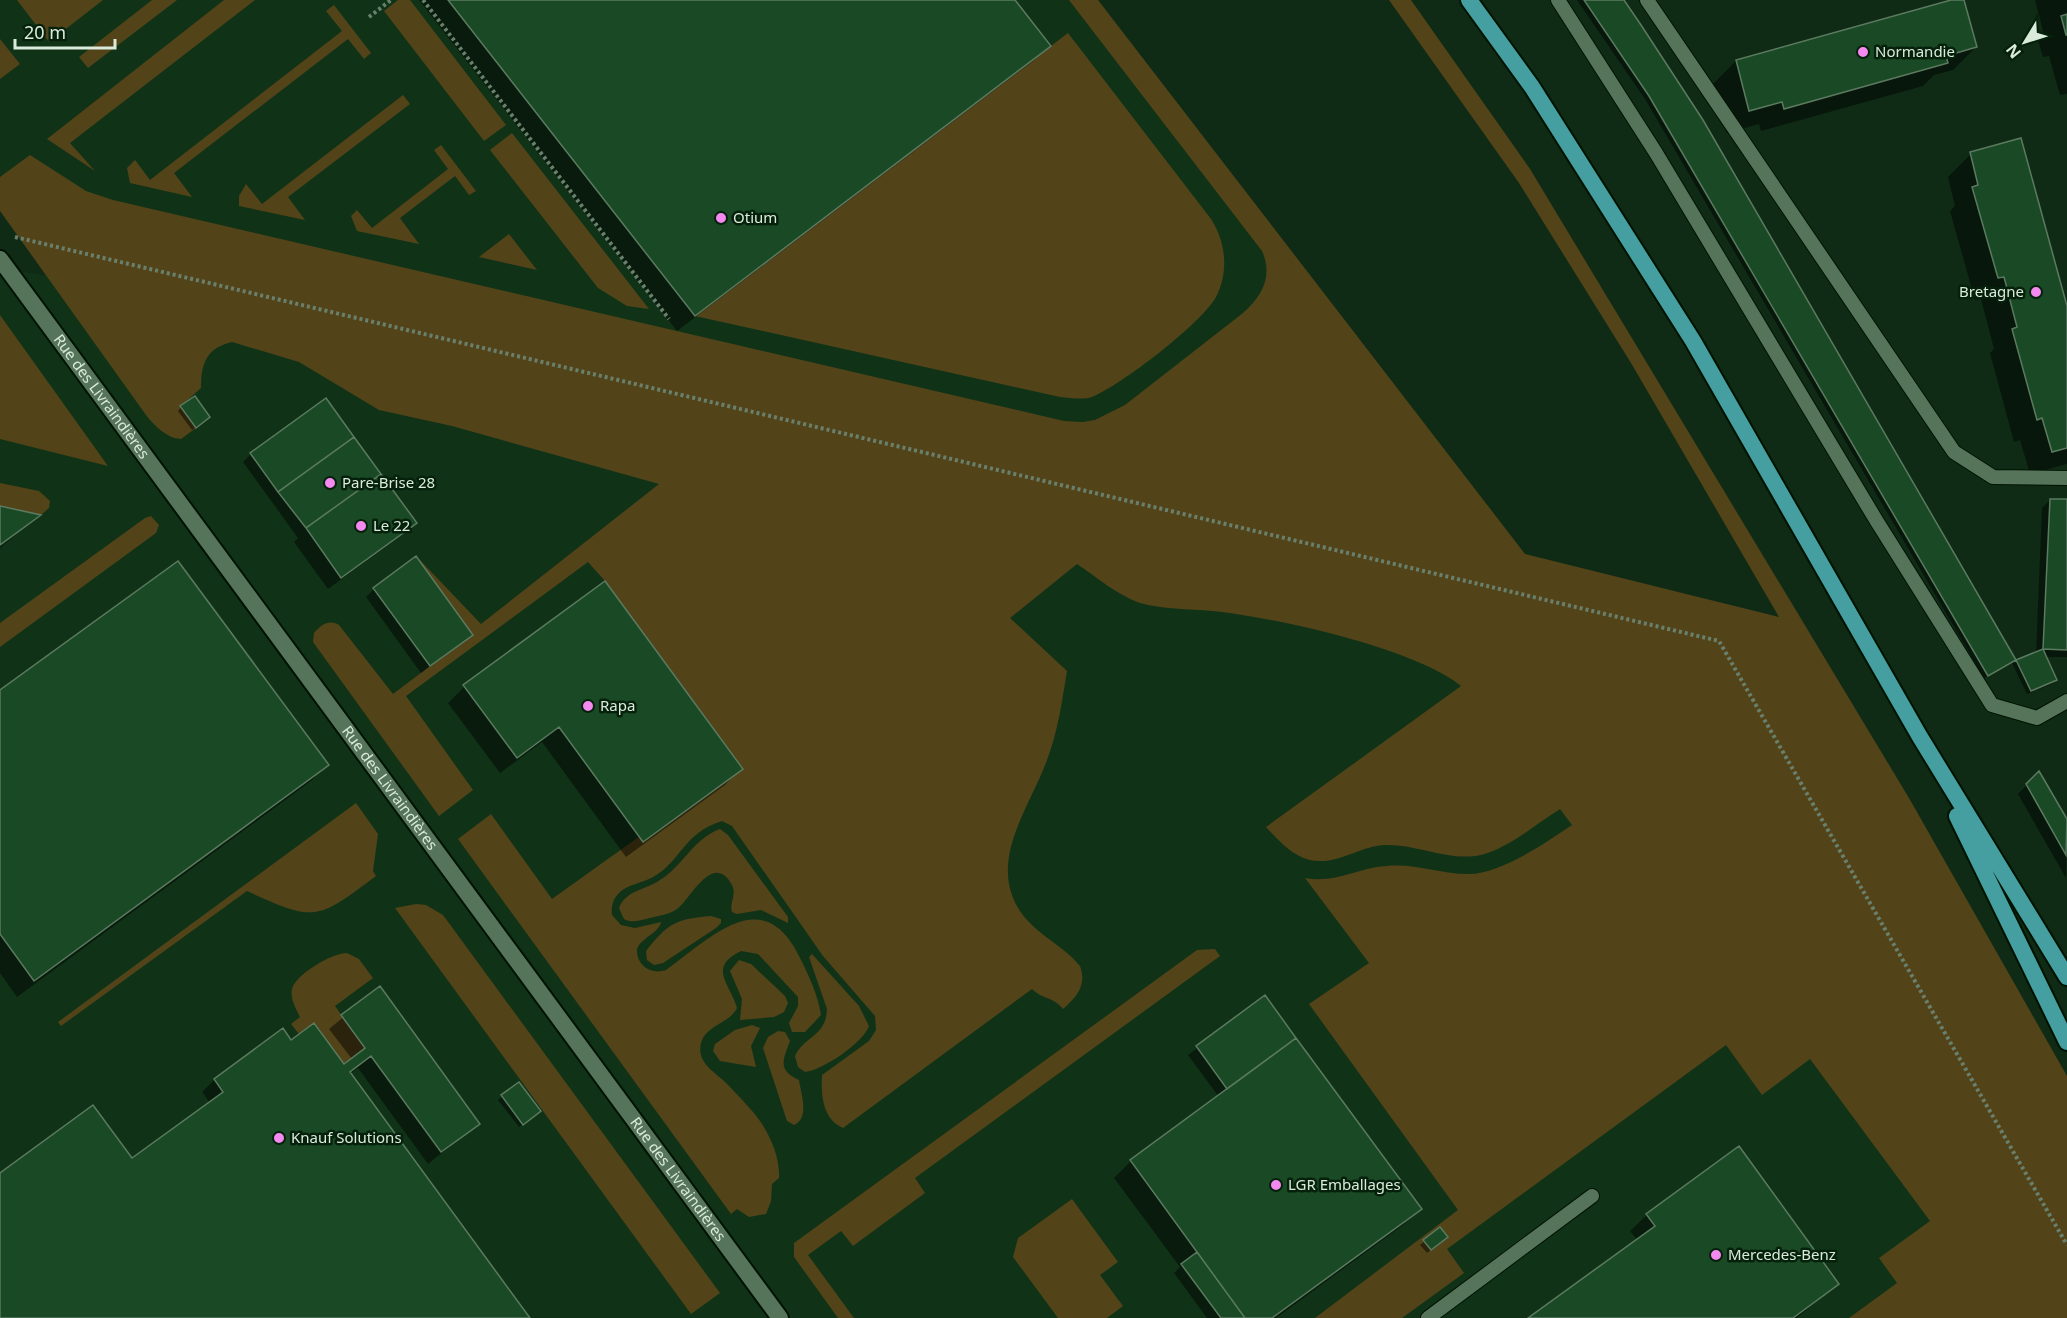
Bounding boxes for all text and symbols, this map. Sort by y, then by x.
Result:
scale bar [15,12,116,50]
north arrow [1995,12,2055,72]
text: 20 m [24,20,66,44]
text: N [2001,39,2026,63]
place label: Normandie [1875,41,1955,61]
marker: Normandie [1856,45,1870,59]
place label: Otium [733,207,777,227]
marker: Otium [714,211,728,225]
place label: Bretagne [1959,281,2024,301]
marker: Bretagne [2029,285,2043,299]
street label: Rue des Livraindières [50,330,155,462]
place label: Pare-Brise 28 [342,472,435,492]
marker: Pare-Brise 28 [323,476,337,490]
place label: Le 22 [373,515,410,535]
marker: Le 22 [354,519,368,533]
place label: Rapa [600,695,635,715]
marker: Rapa [581,699,595,713]
street label: Rue des Livraindières [338,721,443,854]
street label: Rue des Livraindières [626,1112,731,1245]
place label: Knauf Solutions [291,1127,402,1147]
marker: Knauf Solutions [272,1131,286,1145]
place label: LGR Emballages [1288,1174,1401,1194]
marker: LGR Emballages [1269,1178,1283,1192]
place label: Mercedes-Benz [1728,1244,1836,1264]
marker: Mercedes-Benz [1709,1248,1723,1262]

